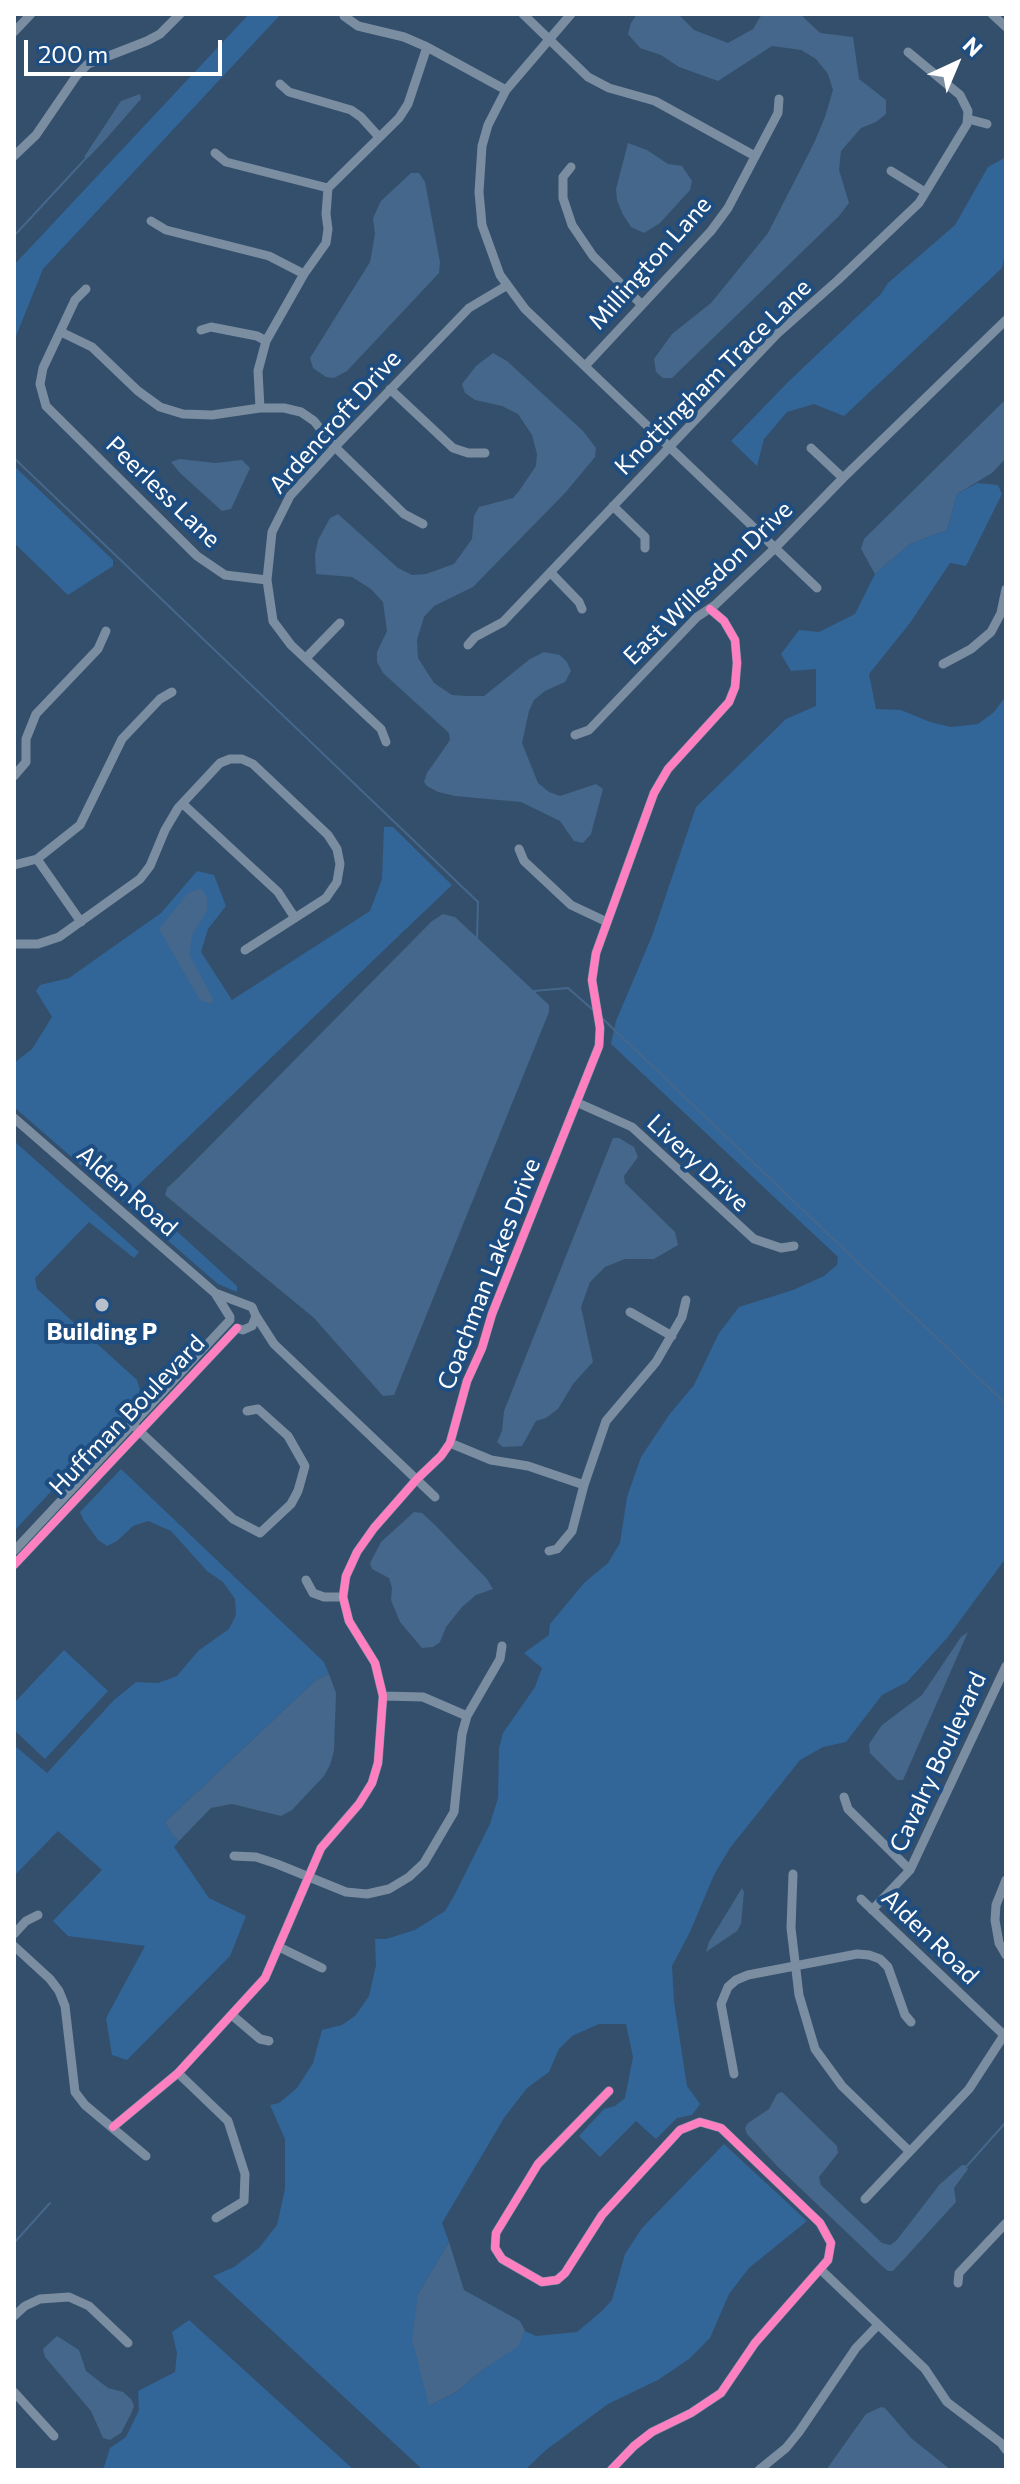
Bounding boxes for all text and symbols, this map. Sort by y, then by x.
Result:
scale bar [28,24,226,74]
north arrow [916,24,996,104]
text: N [958,31,988,62]
text: 200 m [38,39,108,68]
street label: Millington Lane [583,190,717,336]
street label: Knottingham Trace Lane [609,273,817,481]
street label: Ardencroft Drive [263,344,407,500]
street label: Peerless Lane [100,430,226,554]
street label: East Willesdon Drive [618,495,798,671]
street label: Livery Drive [641,1108,755,1218]
street label: Alden Road [71,1140,183,1242]
street label: Coachman Lakes Drive [432,1154,546,1394]
marker: Building P [93,1296,111,1314]
place label: Building P [47,1318,157,1346]
street label: Huffman Boulevard [43,1329,211,1501]
street label: Cavalry Boulevard [884,1667,992,1857]
street label: Alden Road [876,1884,984,1990]

